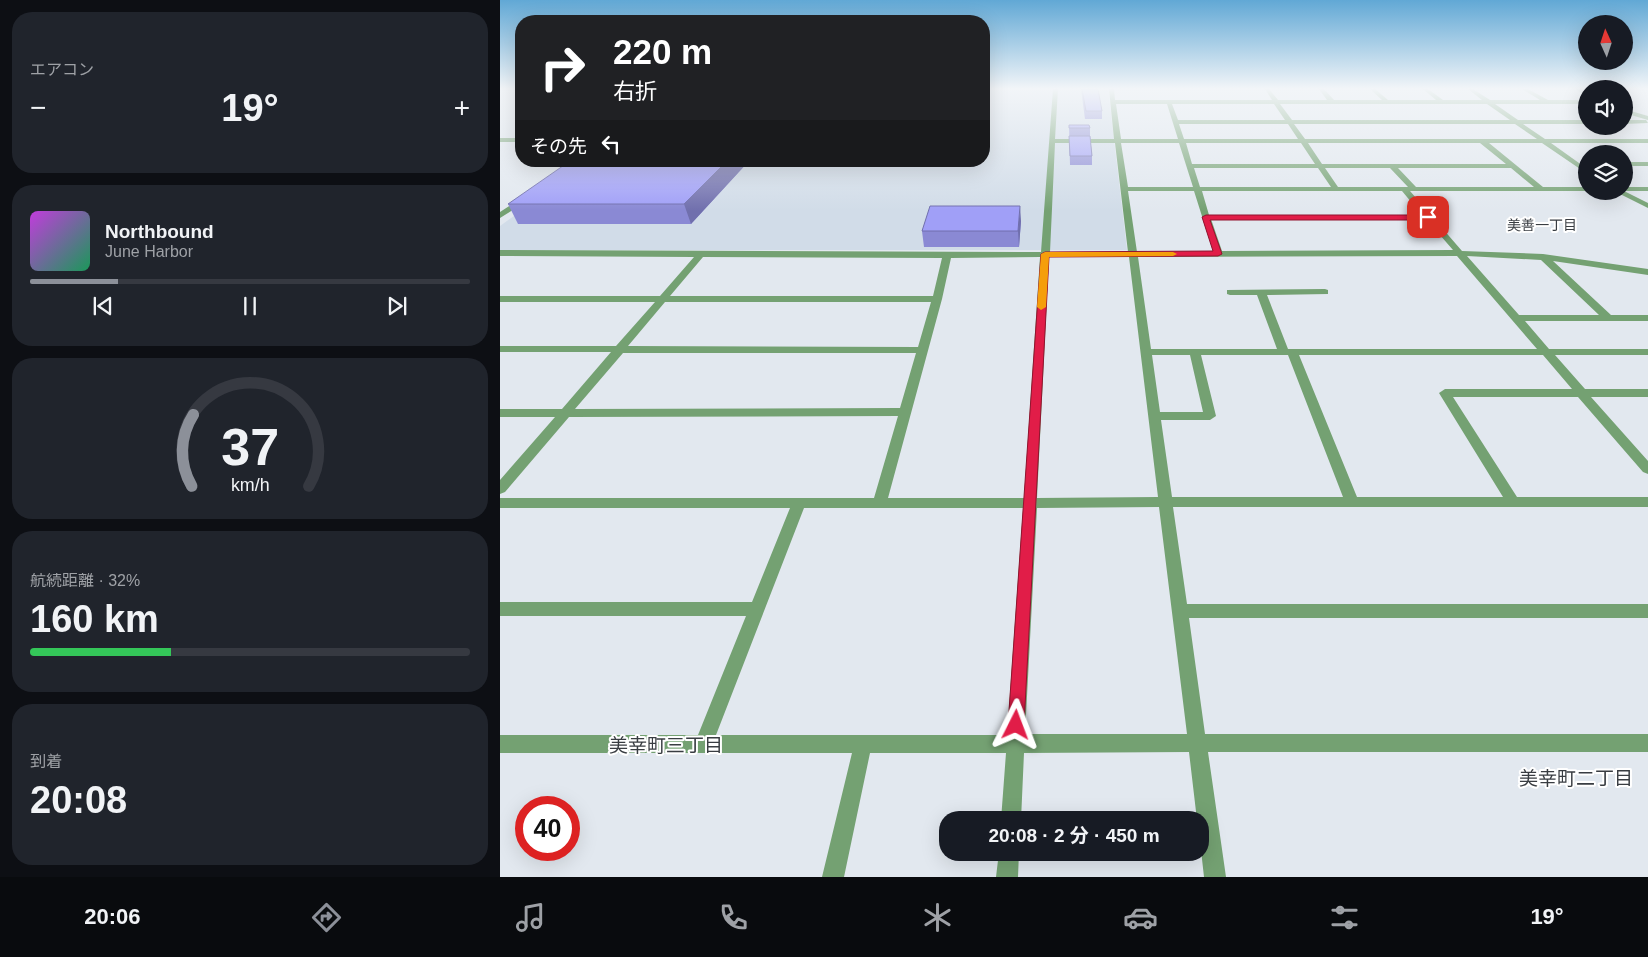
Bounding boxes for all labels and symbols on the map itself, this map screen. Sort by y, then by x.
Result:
north arrow [1578,15,1632,70]
pin [1407,196,1449,238]
district label: 美善一丁目 [1507,217,1577,233]
position arrow [989,698,1041,750]
district label: 美幸町三丁目 [609,735,723,756]
district label: 美幸町二丁目 [1519,768,1633,789]
speed limit sign: 40 [515,796,580,861]

